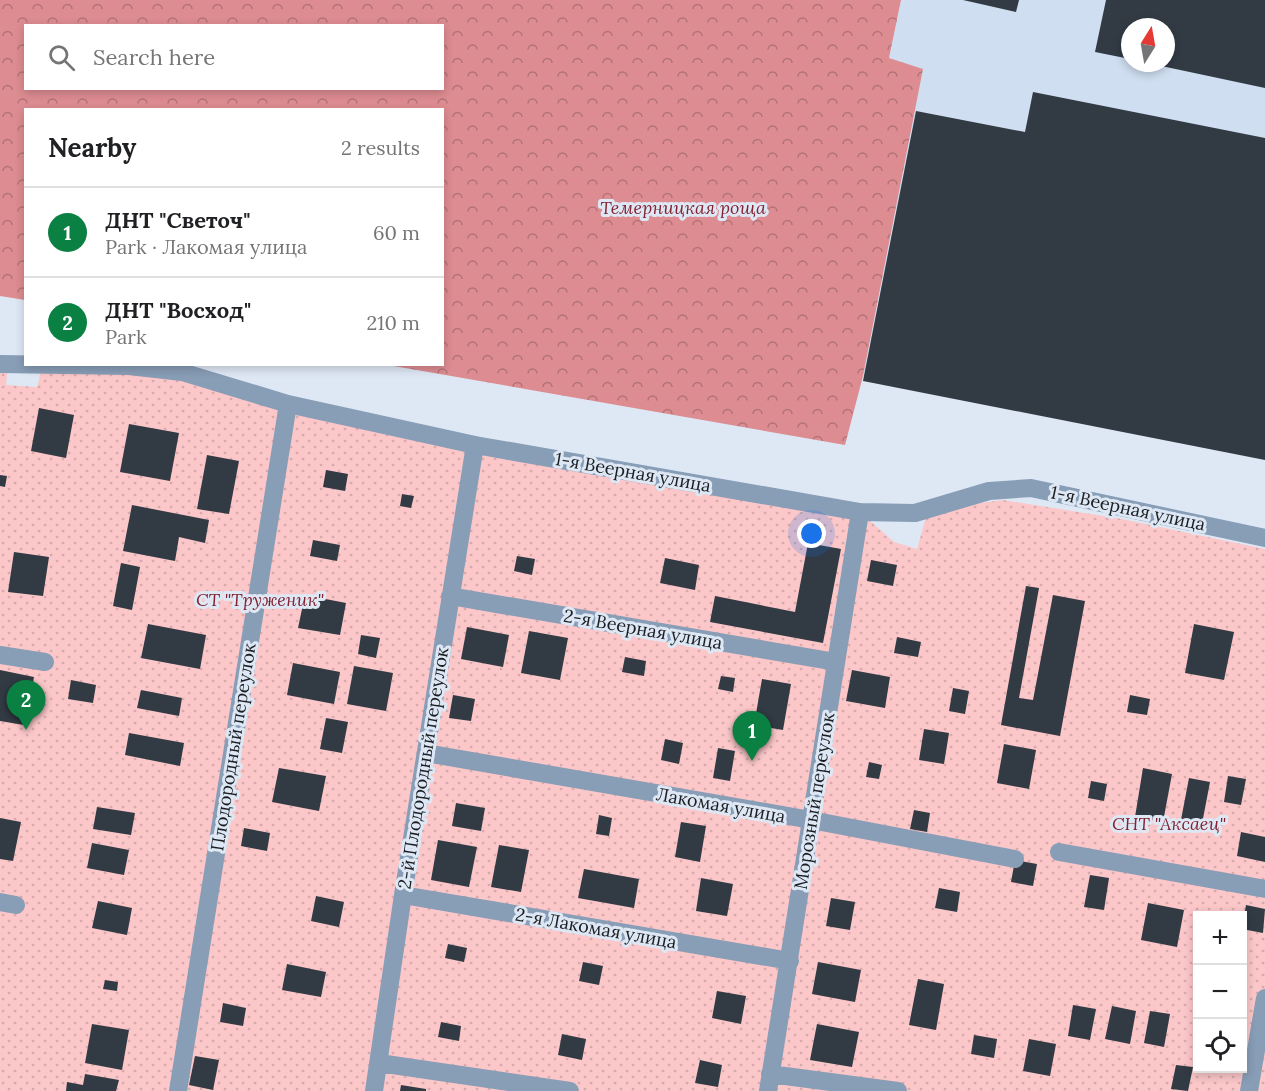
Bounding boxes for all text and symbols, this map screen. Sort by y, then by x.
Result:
north arrow [1121,18,1175,72]
search box [24,24,444,90]
icon: search [45,41,78,74]
text: Search here [93,43,215,71]
text: Nearby [48,131,136,164]
text: 2 results [341,135,420,160]
park label: Темерницкая роща [600,196,766,219]
text: ДНТ "Светоч" [105,206,250,234]
text: 1 [63,220,72,245]
text: 60 m [373,220,420,245]
text: Park · Лакомая улица [105,234,307,259]
text: ДНТ "Восход" [105,296,251,324]
text: 2 [62,310,73,335]
text: 210 m [366,310,420,335]
text: Park [105,324,147,349]
street label: 1-я Веерная улица [553,447,713,497]
street label: 1-я Веерная улица [1048,480,1208,536]
your location [797,519,826,548]
park label: СТ "Труженик" [196,588,324,611]
street label: 2-я Веерная улица [562,604,724,654]
street label: Плодородный переулок [205,641,261,853]
street label: 2-й Плодородный переулок [393,645,454,890]
pin: 2 [6,680,46,730]
street label: Морозный переулок [789,711,839,891]
pin: 1 [732,712,771,761]
street label: Лакомая улица [655,782,787,828]
park label: СНТ "Аксаец" [1112,812,1226,835]
street label: 2-я Лакомая улица [514,902,678,954]
map controls [1193,911,1247,1073]
button: + [1193,911,1247,965]
button: − [1193,965,1247,1019]
button: locate [1193,1019,1247,1073]

